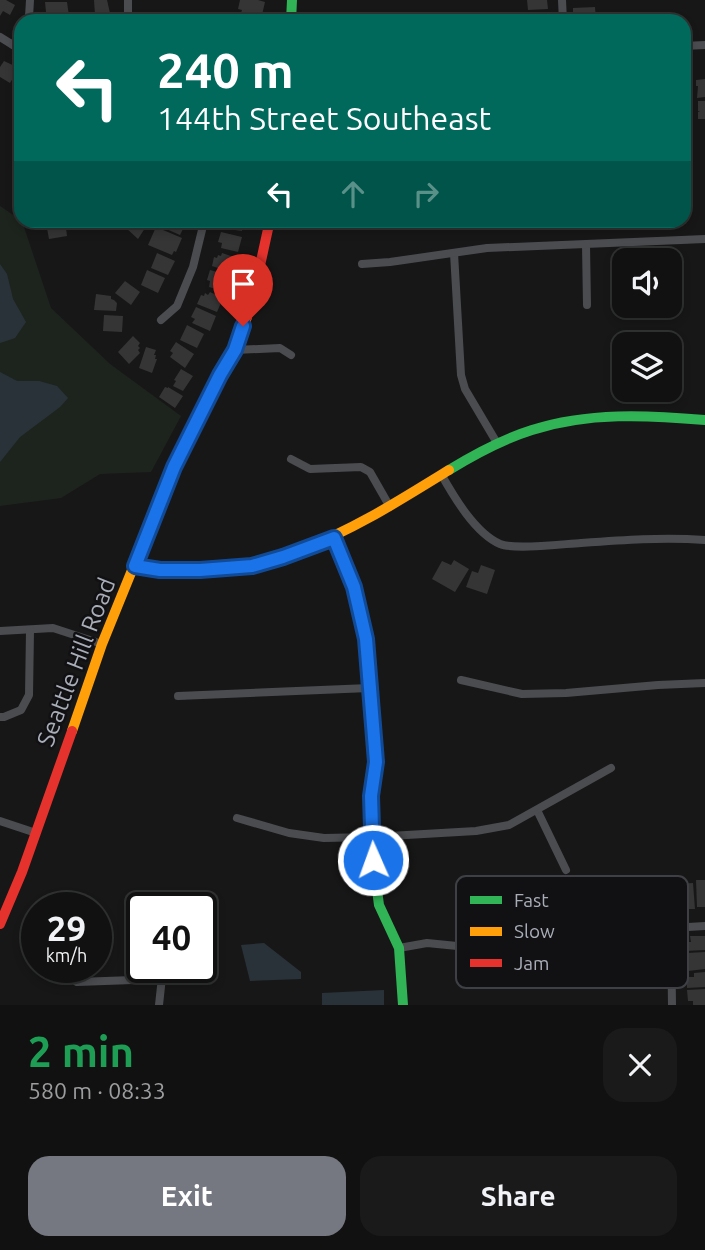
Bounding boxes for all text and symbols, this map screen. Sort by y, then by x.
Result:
icon: left [42,42,133,133]
text: 240 m [157,42,294,97]
text: 144th Street Southeast [157,100,491,136]
icon: left [261,175,299,213]
icon: ahead [334,175,372,213]
icon: right [407,175,445,213]
map controls [612,248,682,402]
button: sound [612,248,682,318]
pin [213,254,273,326]
icon: arrive [224,265,262,303]
button: layers [612,332,682,402]
street label: Seattle Hill Road [31,574,121,750]
position arrow [336,823,410,897]
legend [456,876,688,988]
text: Fast [514,889,549,911]
speed limit sign: 40 [126,892,217,983]
text: 29 [47,908,86,948]
text: Slow [514,920,555,942]
text: km/h [46,945,87,965]
text: Jam [514,952,550,974]
text: 2 min [28,1028,134,1075]
button: close [603,1028,677,1102]
text: 580 m · 08:33 [28,1078,166,1103]
button: Exit [28,1156,346,1236]
button: Share [360,1156,677,1236]

